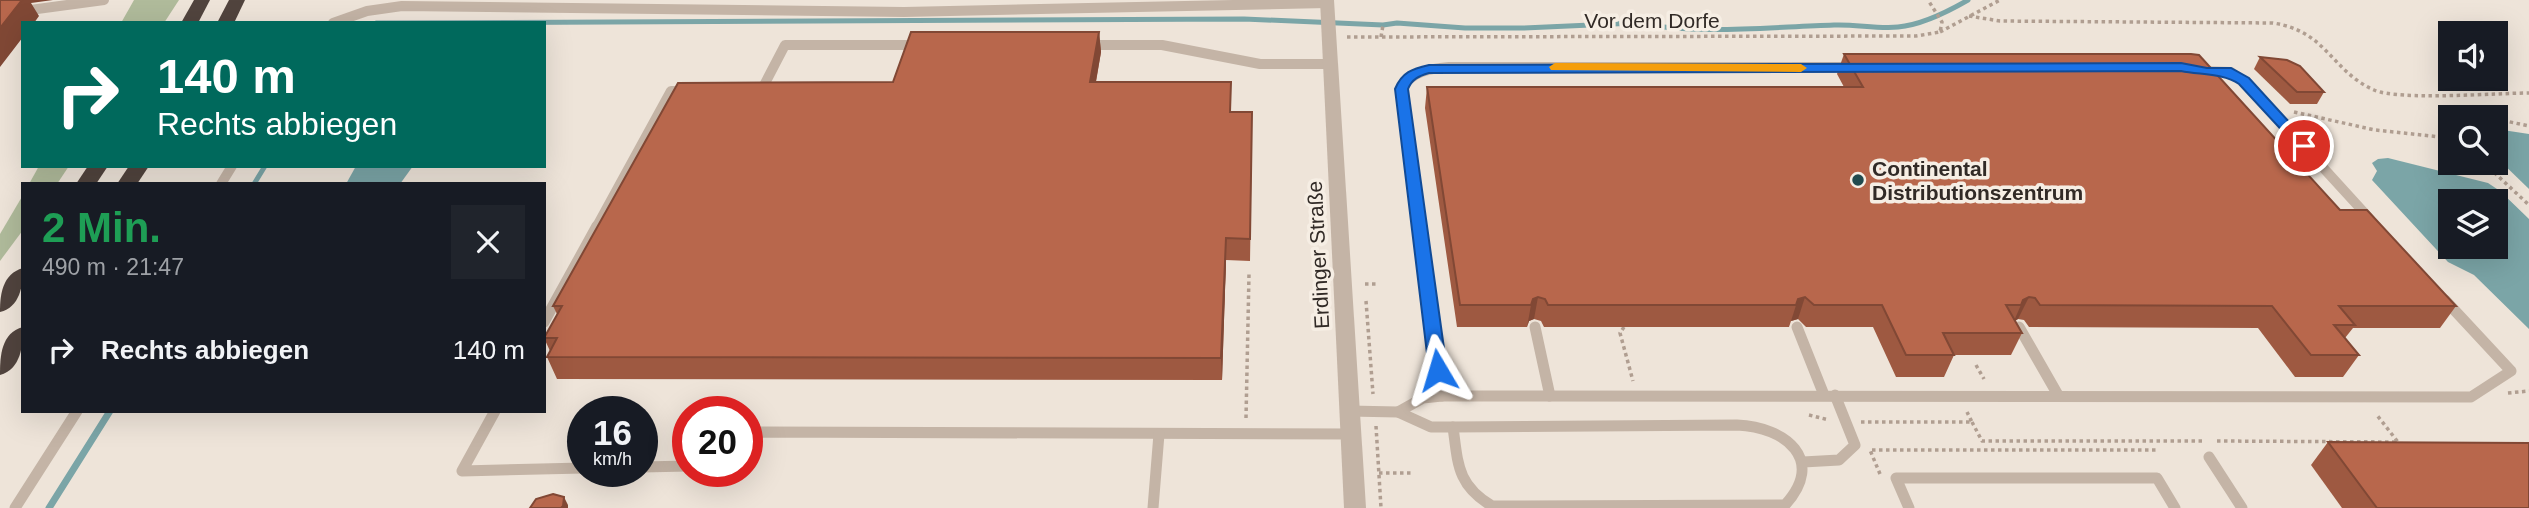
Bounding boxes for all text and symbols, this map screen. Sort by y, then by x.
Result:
street label: Vor dem Dorfe [1584,9,1720,32]
map controls [2438,21,2508,259]
button: sound [2438,21,2508,91]
icon: right [42,49,133,140]
text: 140 m [157,49,296,103]
button: search [2438,105,2508,175]
text: Rechts abbiegen [157,106,397,142]
pin [2274,116,2334,176]
icon: arrive [2285,127,2323,165]
place label: Continental Distributionszentrum [1872,157,2083,204]
marker: Continental Distributionszentrum [1850,172,1866,188]
street label: Erdinger Straße [1303,180,1333,330]
button: layers [2438,189,2508,259]
text: 2 Min. [42,204,161,251]
button: close [451,205,525,279]
text: 490 m · 21:47 [42,254,184,280]
icon: right [42,331,80,369]
position arrow [1401,333,1475,407]
text: Rechts abbiegen [101,335,309,365]
text: 140 m [453,335,525,365]
speed limit sign: 20 [672,396,763,487]
text: 16 [593,413,632,452]
text: km/h [593,449,632,469]

